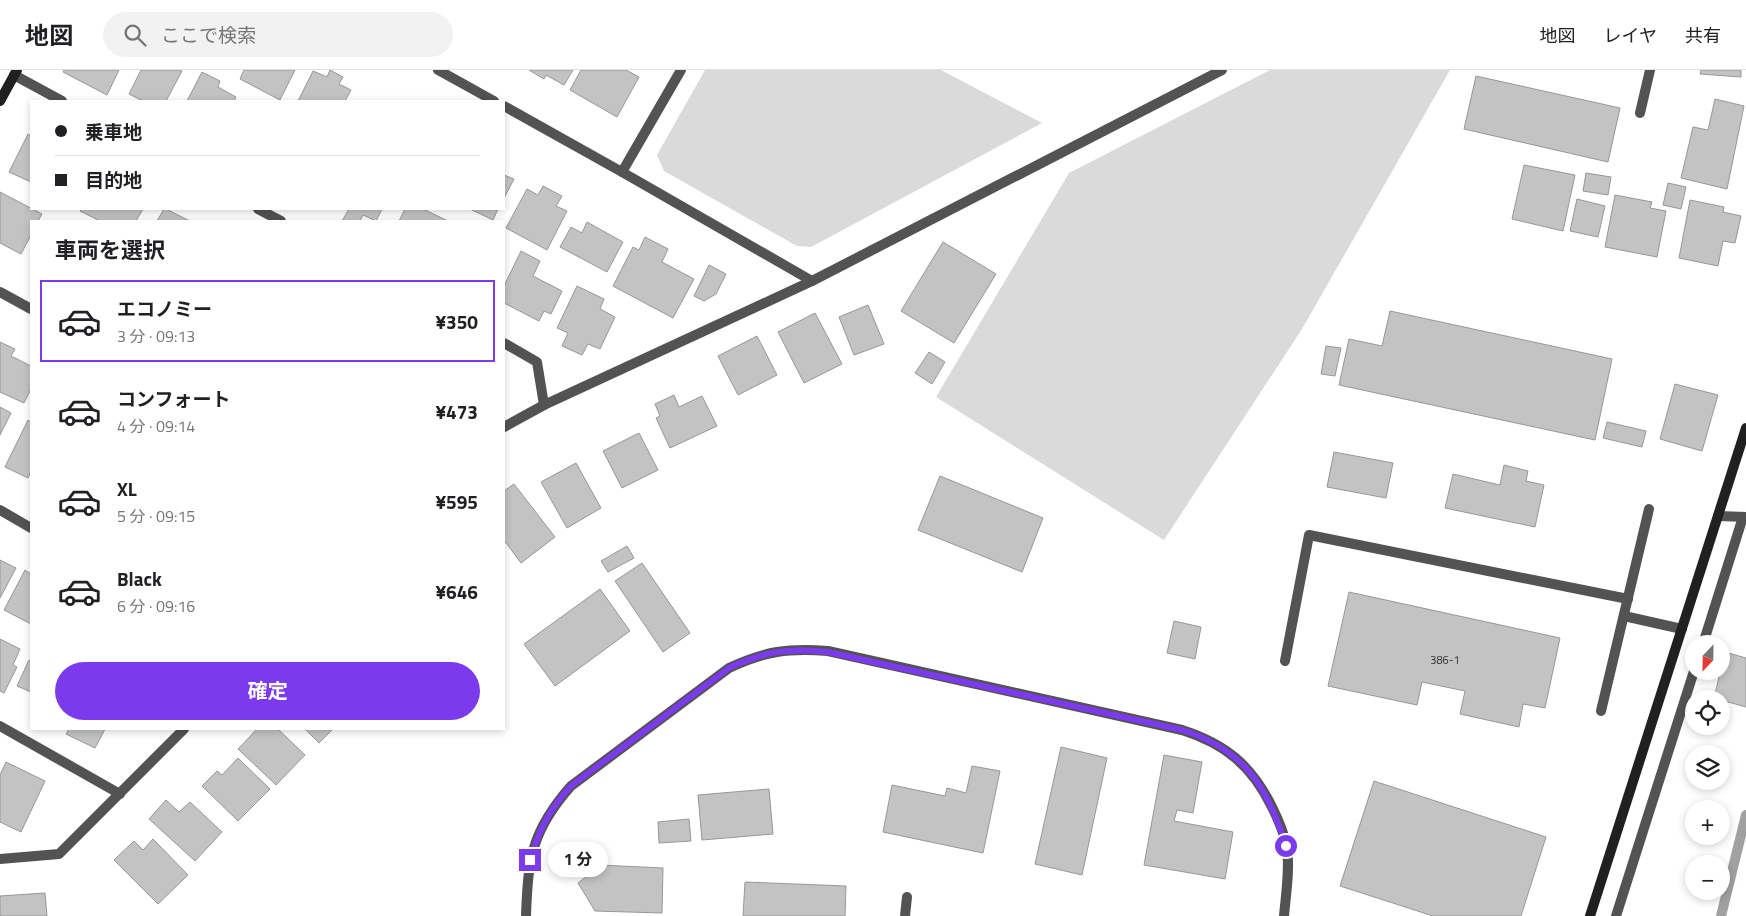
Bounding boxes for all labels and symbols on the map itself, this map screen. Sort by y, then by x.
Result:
north arrow [1685,635,1730,680]
house number: 386-1 [1430,652,1460,668]
route start [1275,835,1297,857]
callout: 1 分 [548,842,608,878]
route end [519,849,541,871]

